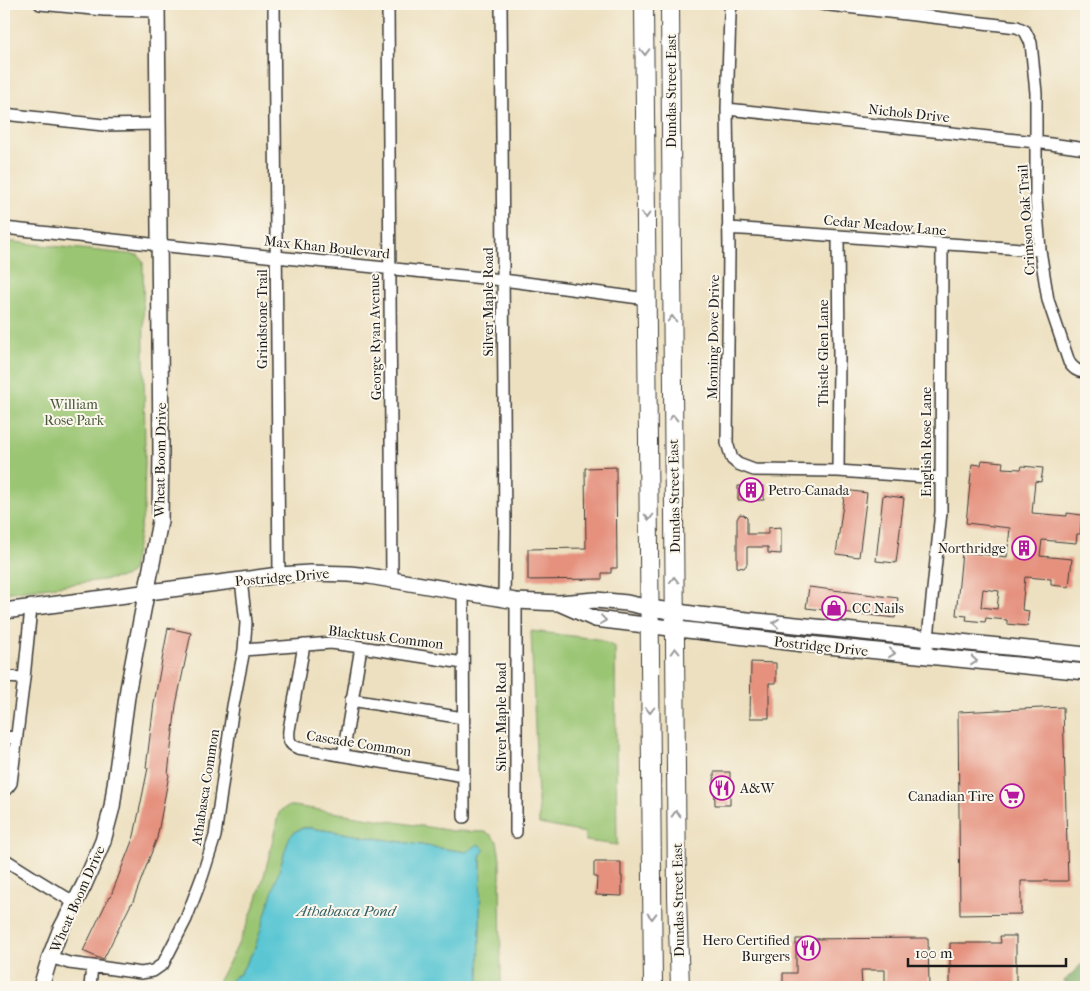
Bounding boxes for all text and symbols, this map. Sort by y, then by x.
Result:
street label: Dundas Street East [663,34,680,148]
one-way arrow [640,49,650,57]
street label: Nichols Drive [867,101,951,126]
street label: Crimson Oak Trail [1014,164,1039,276]
one-way arrow [641,212,651,219]
street label: Cedar Meadow Lane [823,212,947,239]
street label: Max Khan Boulevard [263,232,391,263]
street label: Silver Maple Road [480,247,497,357]
street label: Grindstone Trail [254,269,271,369]
street label: George Ryan Avenue [366,273,385,401]
street label: Morning Dove Drive [704,274,723,400]
street label: Thistle Glen Lane [815,299,832,407]
one-way arrow [667,315,677,322]
street label: English Rose Lane [918,387,935,497]
park label: William Rose Park [44,396,105,429]
street label: Wheat Boom Drive [151,402,170,519]
one-way arrow [668,413,678,421]
street label: Dundas Street East [665,439,684,553]
building icon: Petro-Canada [738,477,764,503]
place label: Petro-Canada [768,482,850,499]
one-way arrow [644,514,654,522]
building icon: Northridge [1011,535,1037,561]
place label: Northridge [938,540,1006,557]
street label: Postridge Drive [234,565,330,590]
one-way arrow [669,576,679,584]
shop icon: CC Nails [821,595,847,621]
place label: CC Nails [852,600,904,617]
one-way arrow [599,614,607,625]
one-way arrow [772,618,780,629]
street label: Blacktusk Common [327,622,445,653]
street label: Postridge Drive [773,633,869,660]
one-way arrow [670,647,680,654]
one-way arrow [888,647,896,658]
one-way arrow [970,656,978,667]
street label: Silver Maple Road [493,662,510,772]
one-way arrow [645,706,656,714]
street label: Cascade Common [305,727,413,760]
street label: Athabasca Common [188,728,223,848]
restaurant icon: A&W [709,775,735,801]
place label: A&W [739,780,776,797]
supermarket icon: Canadian Tire [999,783,1025,809]
place label: Canadian Tire [908,788,994,805]
one-way arrow [671,809,682,817]
street label: Wheat Boom Drive [46,843,109,956]
street label: Dundas Street East [669,843,688,957]
water label: Athabasca Pond [295,902,398,920]
one-way arrow [647,913,657,921]
place label: Hero Certified Burgers [702,932,790,965]
restaurant icon: Hero Certified Burgers [795,935,821,961]
scale bar [908,936,1065,968]
text: 100 m [915,944,953,962]

